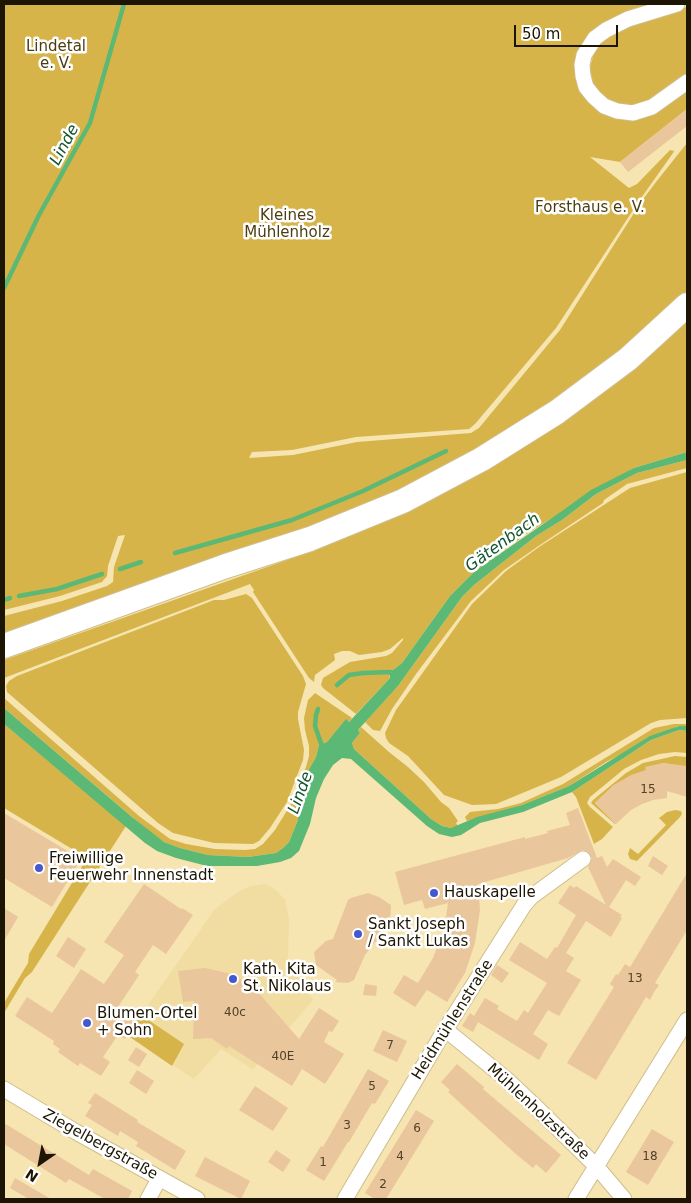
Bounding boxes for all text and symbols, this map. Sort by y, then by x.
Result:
scale bar [516,15,620,47]
text: 50 m [522,25,560,43]
park label: Lindetal e. V. [26,38,86,73]
water label: Linde [46,121,84,169]
park label: Forsthaus e. V. [535,199,645,217]
park label: Kleines Mühlenholz [244,207,330,242]
water label: Gätenbach [462,510,544,576]
water label: Linde [285,769,317,817]
house number: 15 [640,783,656,797]
place label: Freiwillige Feuerwehr Innenstadt [49,850,213,885]
marker: Freiwillige Feuerwehr Innenstadt [33,862,45,874]
place label: Hauskapelle [444,884,536,902]
marker: Hauskapelle [428,887,440,899]
place label: Sankt Joseph / Sankt Lukas [368,916,468,951]
marker: Sankt Joseph / Sankt Lukas [352,928,364,940]
street label: Heidmühlenstraße [409,957,497,1083]
place label: Kath. Kita St. Nikolaus [243,961,331,996]
house number: 13 [627,972,643,986]
marker: Kath. Kita St. Nikolaus [227,973,239,985]
place label: Blumen-Ortel + Sohn [97,1005,197,1040]
house number: 40c [224,1006,246,1020]
marker: Blumen-Ortel + Sohn [81,1017,93,1029]
house number: 7 [386,1039,394,1053]
house number: 40E [272,1050,294,1064]
street label: Mühlenholzstraße [483,1060,593,1164]
house number: 5 [368,1080,376,1094]
street label: Ziegelbergstraße [39,1106,161,1184]
house number: 3 [343,1119,351,1133]
house number: 6 [413,1122,421,1136]
north arrow [15,1138,65,1188]
house number: 4 [396,1150,404,1164]
house number: 18 [642,1150,658,1164]
house number: 1 [319,1156,327,1170]
text: N [23,1166,41,1185]
house number: 2 [379,1178,387,1192]

